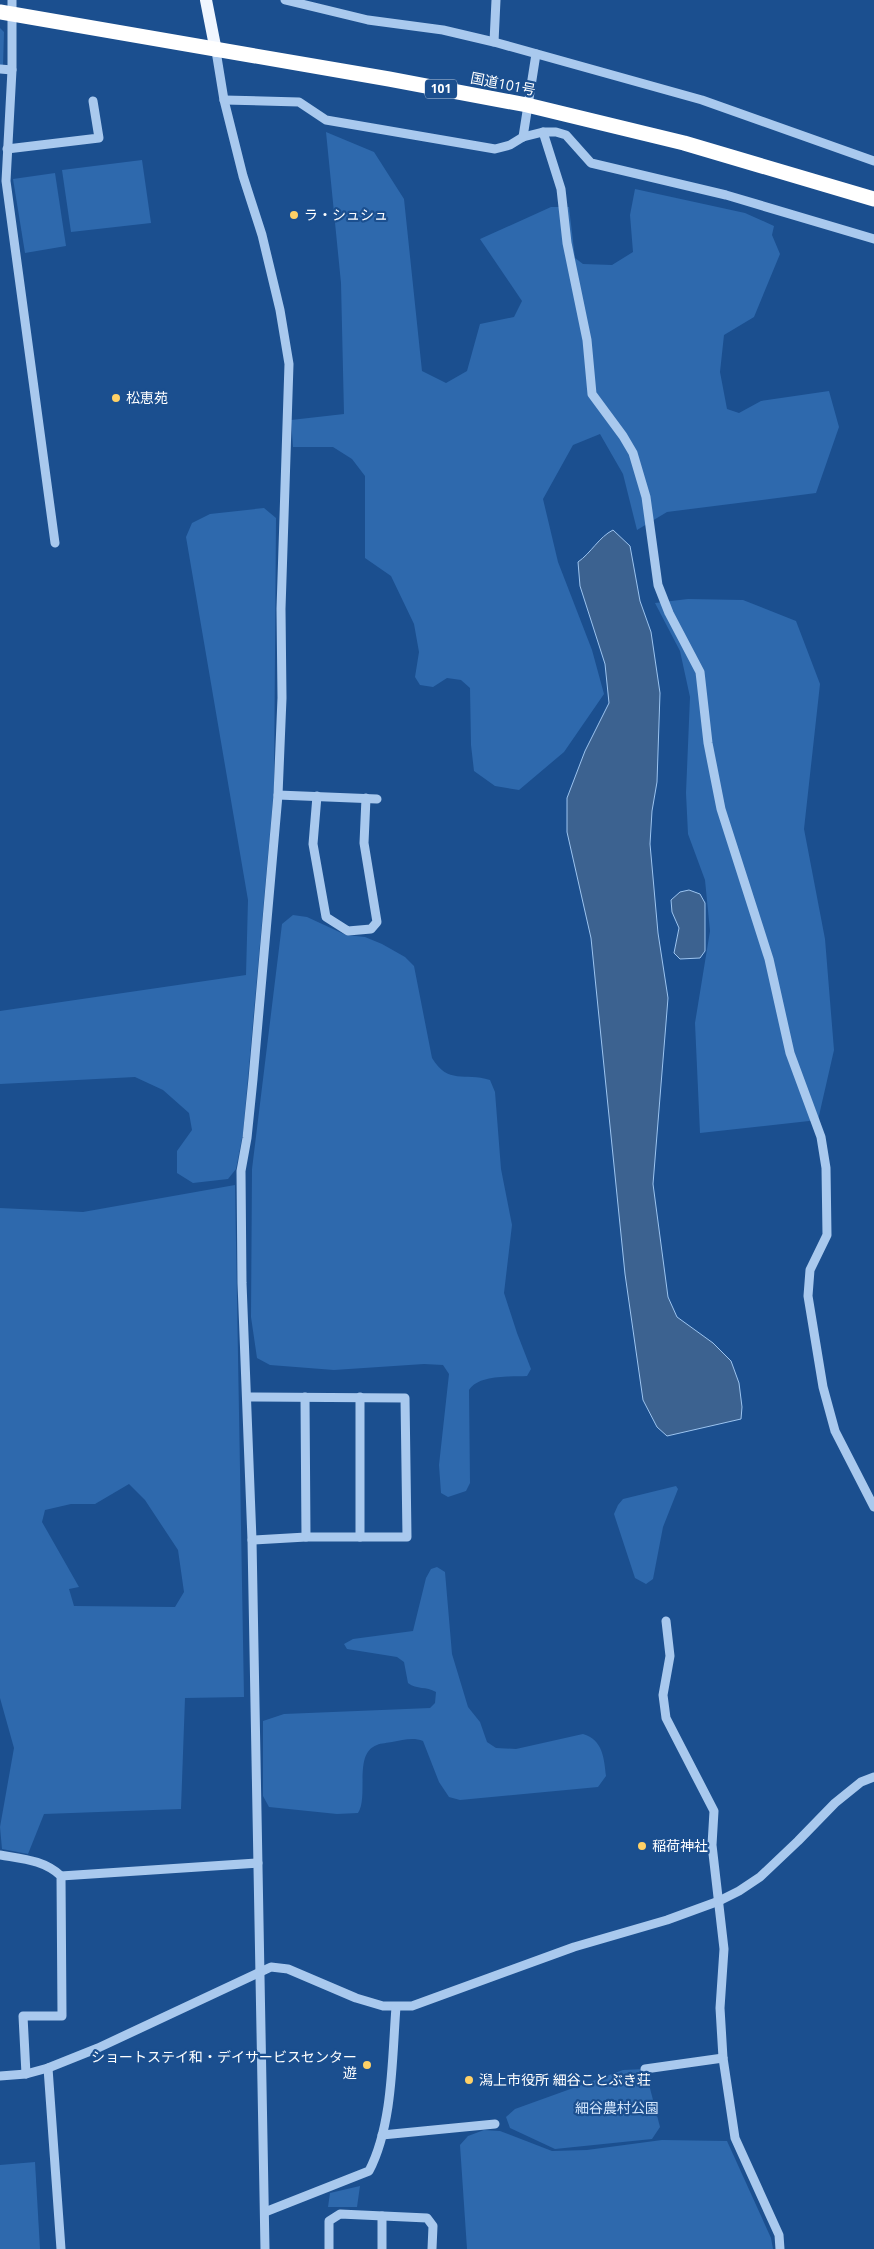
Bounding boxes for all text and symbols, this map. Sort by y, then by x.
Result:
street label: 国道101号 [469,68,537,99]
road number: 101 [425,80,457,98]
place label: ラ・シュシュ [304,205,388,224]
marker: ラ・シュシュ [288,209,300,221]
place label: 松恵苑 [126,388,168,407]
marker: 松恵苑 [110,392,122,404]
place label: 稲荷神社 [652,1836,708,1855]
marker: 稲荷神社 [636,1840,648,1852]
place label: ショートステイ和・デイサービスセンター 遊 [91,2047,357,2082]
marker: ショートステイ和・デイサービスセンター 遊 [361,2059,373,2071]
place label: 潟上市役所 細谷ことぶき荘 [479,2070,651,2089]
marker: 潟上市役所 細谷ことぶき荘 [463,2074,475,2086]
park label: 細谷農村公園 [575,2098,659,2117]

